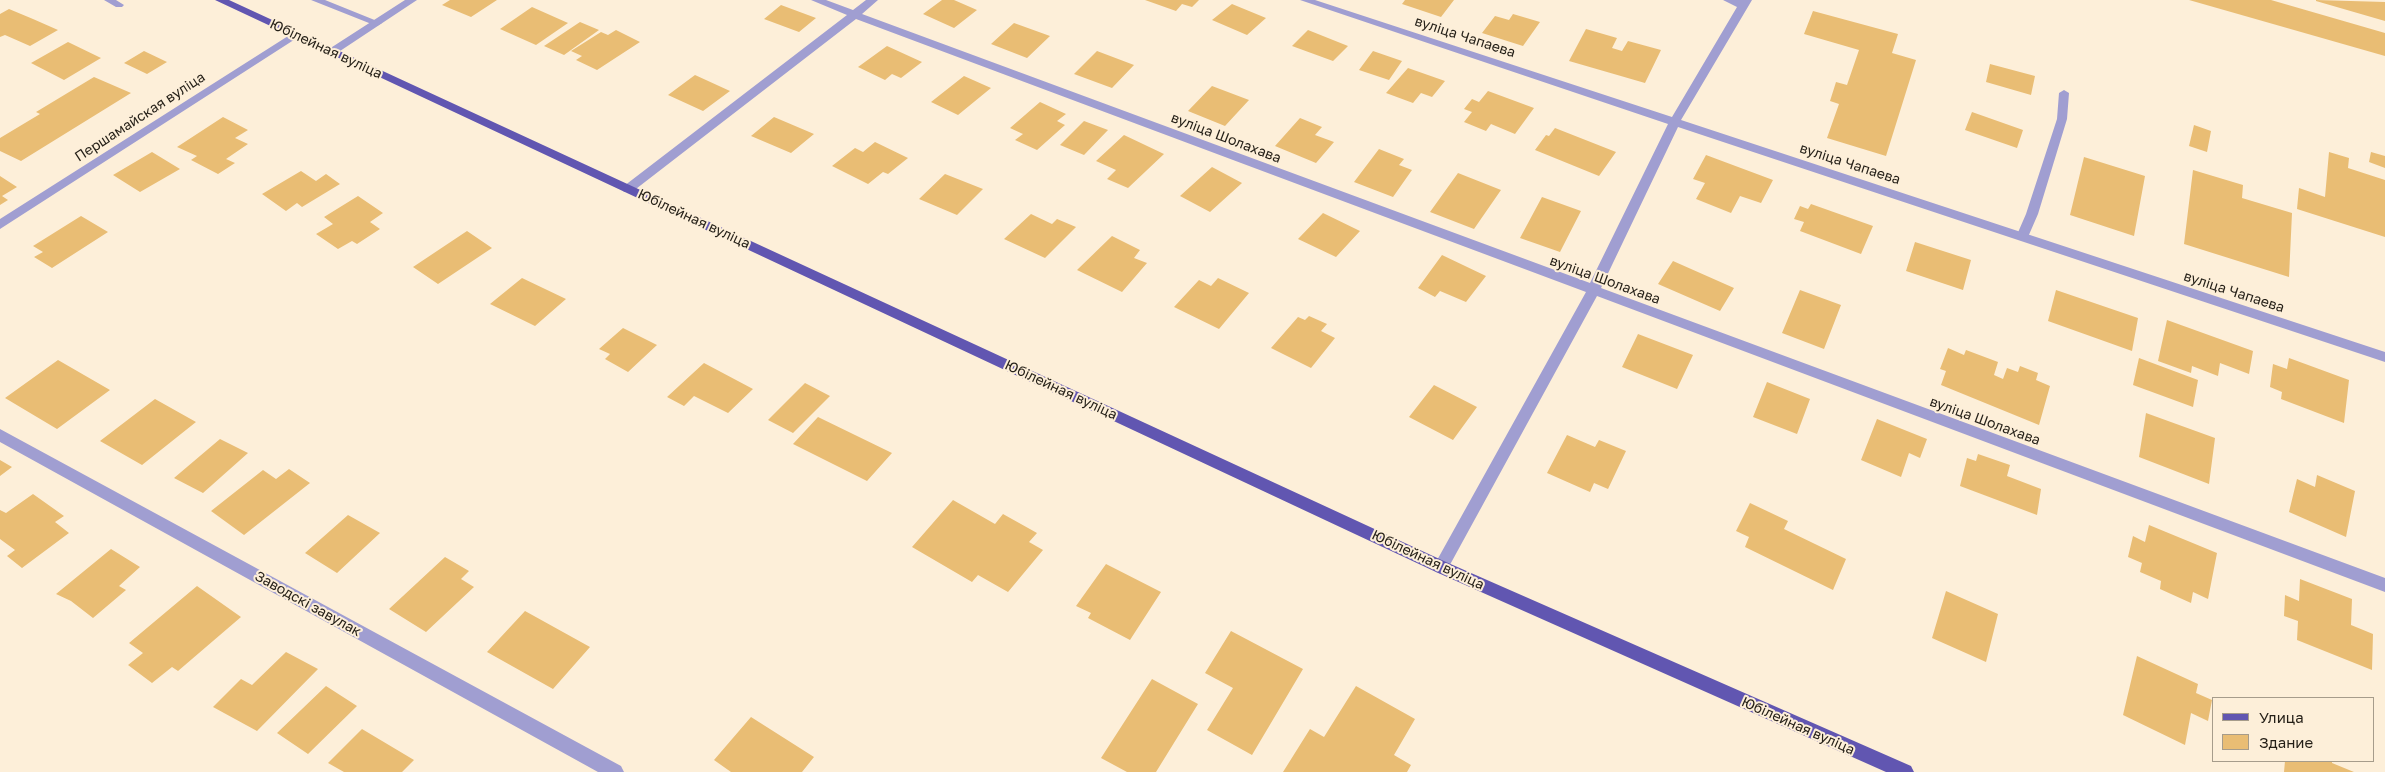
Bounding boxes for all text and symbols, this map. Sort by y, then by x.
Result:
street label: вуліца Чапаева [1413,13,1517,61]
street label: Юбілейная вуліца [267,16,385,82]
street label: Першамайская вуліца [72,69,208,165]
street label: вуліца Шолахава [1169,109,1283,167]
street label: вуліца Чапаева [1798,140,1902,188]
street label: Юбілейная вуліца [635,186,753,252]
street label: вуліца Шолахава [1547,252,1663,308]
street label: вуліца Чапаева [2182,268,2286,316]
street label: Юбілейная вуліца [1002,357,1120,423]
street label: вуліца Шолахава [1927,393,2043,449]
street label: Юбілейная вуліца [1369,527,1487,593]
street label: Заводскі завулак [252,568,364,640]
street label: Юбілейная вуліца [1739,694,1857,758]
legend [2212,697,2375,762]
text: Улица [2259,708,2304,726]
text: Здание [2259,733,2313,751]

